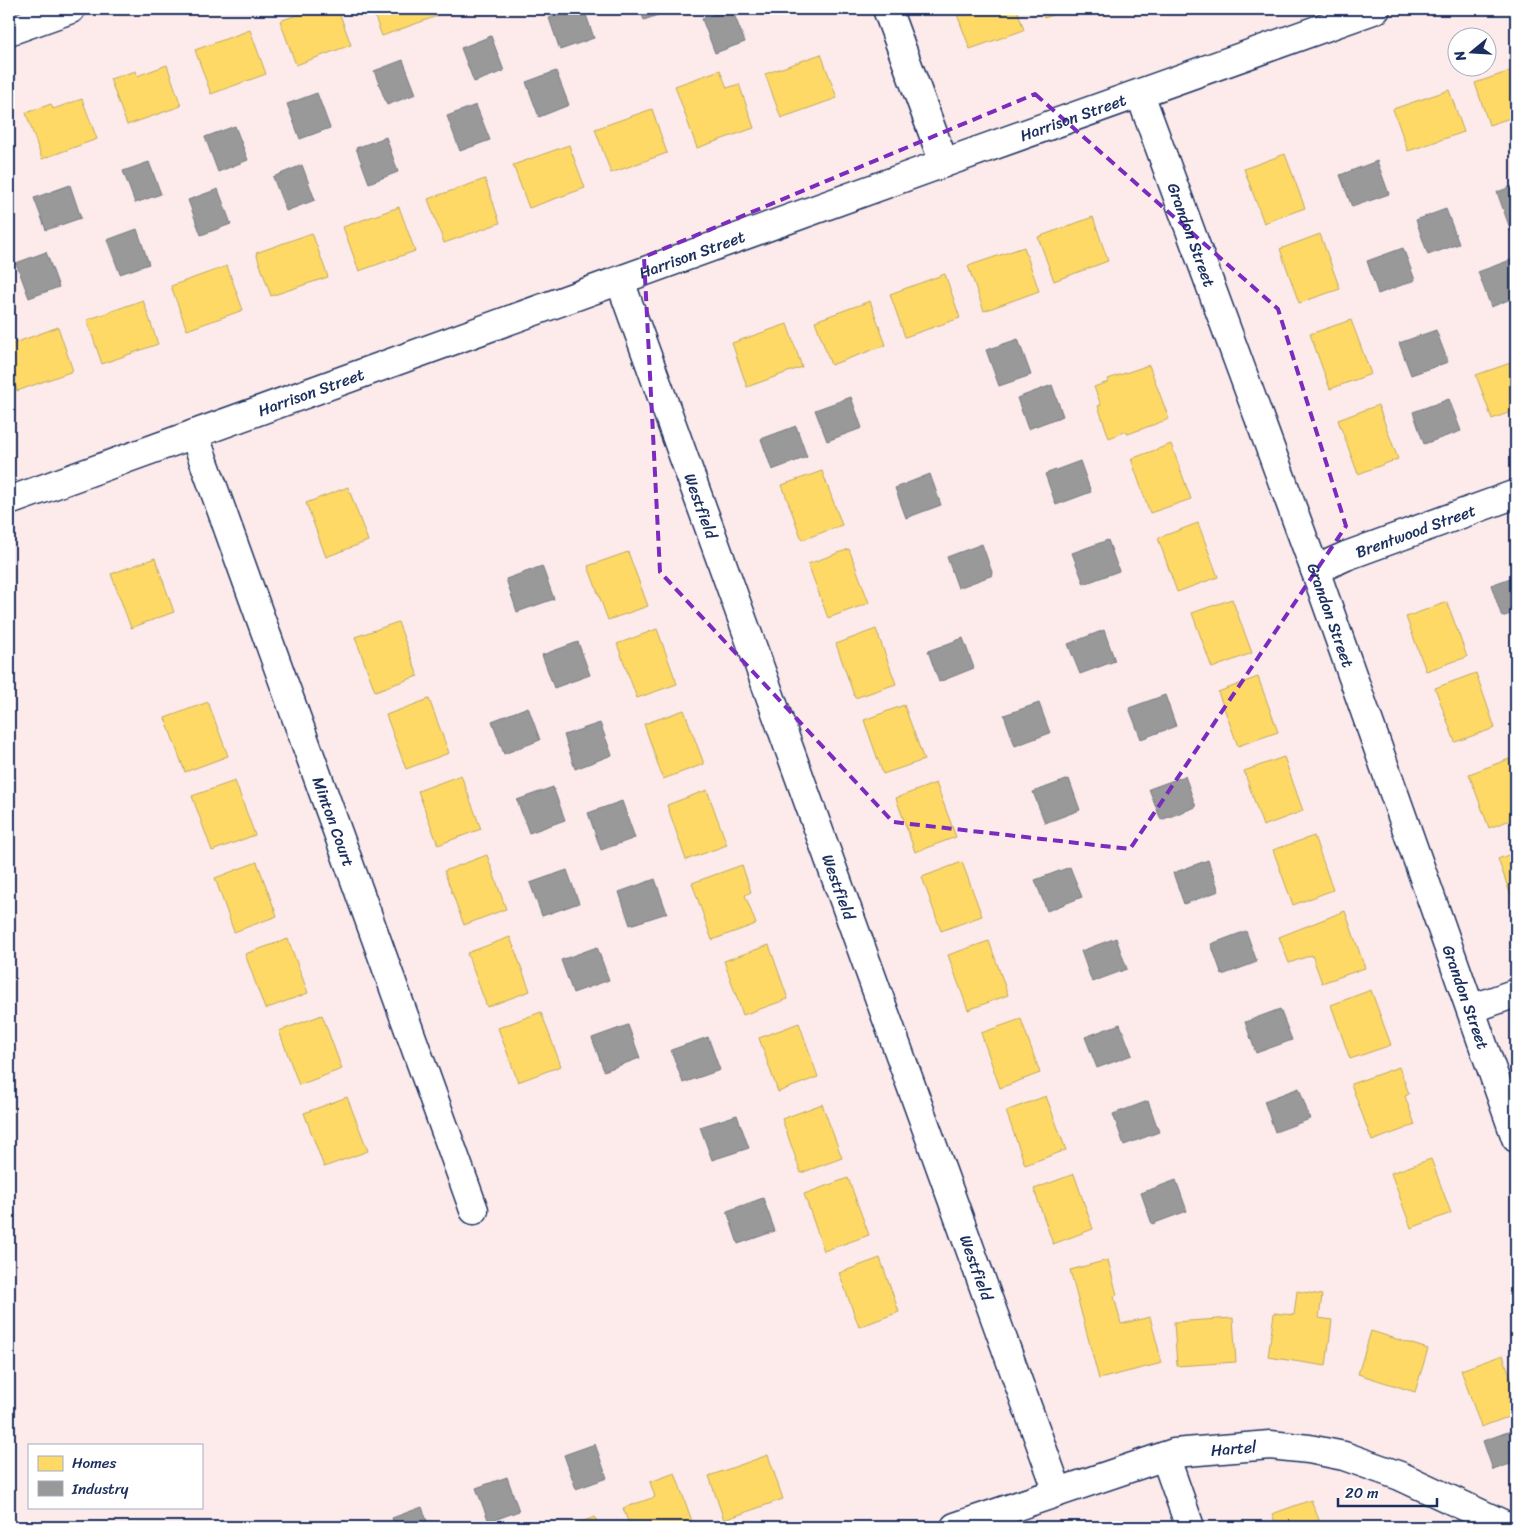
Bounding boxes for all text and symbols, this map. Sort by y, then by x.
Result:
north arrow [1448,28,1498,78]
text: N [1447,47,1474,65]
street label: Harrison Street [1016,85,1130,150]
street label: Grandon Street [1159,179,1224,291]
street label: Harrison Street [635,222,749,287]
street label: Harrison Street [254,360,368,425]
street label: Westfield [676,469,727,544]
street label: Brentwood Street [1351,496,1480,566]
street label: Grandon Street [1299,559,1362,672]
street label: Minton Court [304,773,363,871]
street label: Westfield [813,850,864,925]
street label: Grandon Street [1434,941,1497,1053]
street label: Westfield [951,1231,1002,1306]
street label: Hartel [1210,1432,1258,1465]
legend [28,1444,202,1508]
text: Homes [72,1450,116,1476]
text: Industry [71,1476,129,1502]
scale bar [1338,1476,1436,1508]
text: 20 m [1345,1480,1379,1506]

